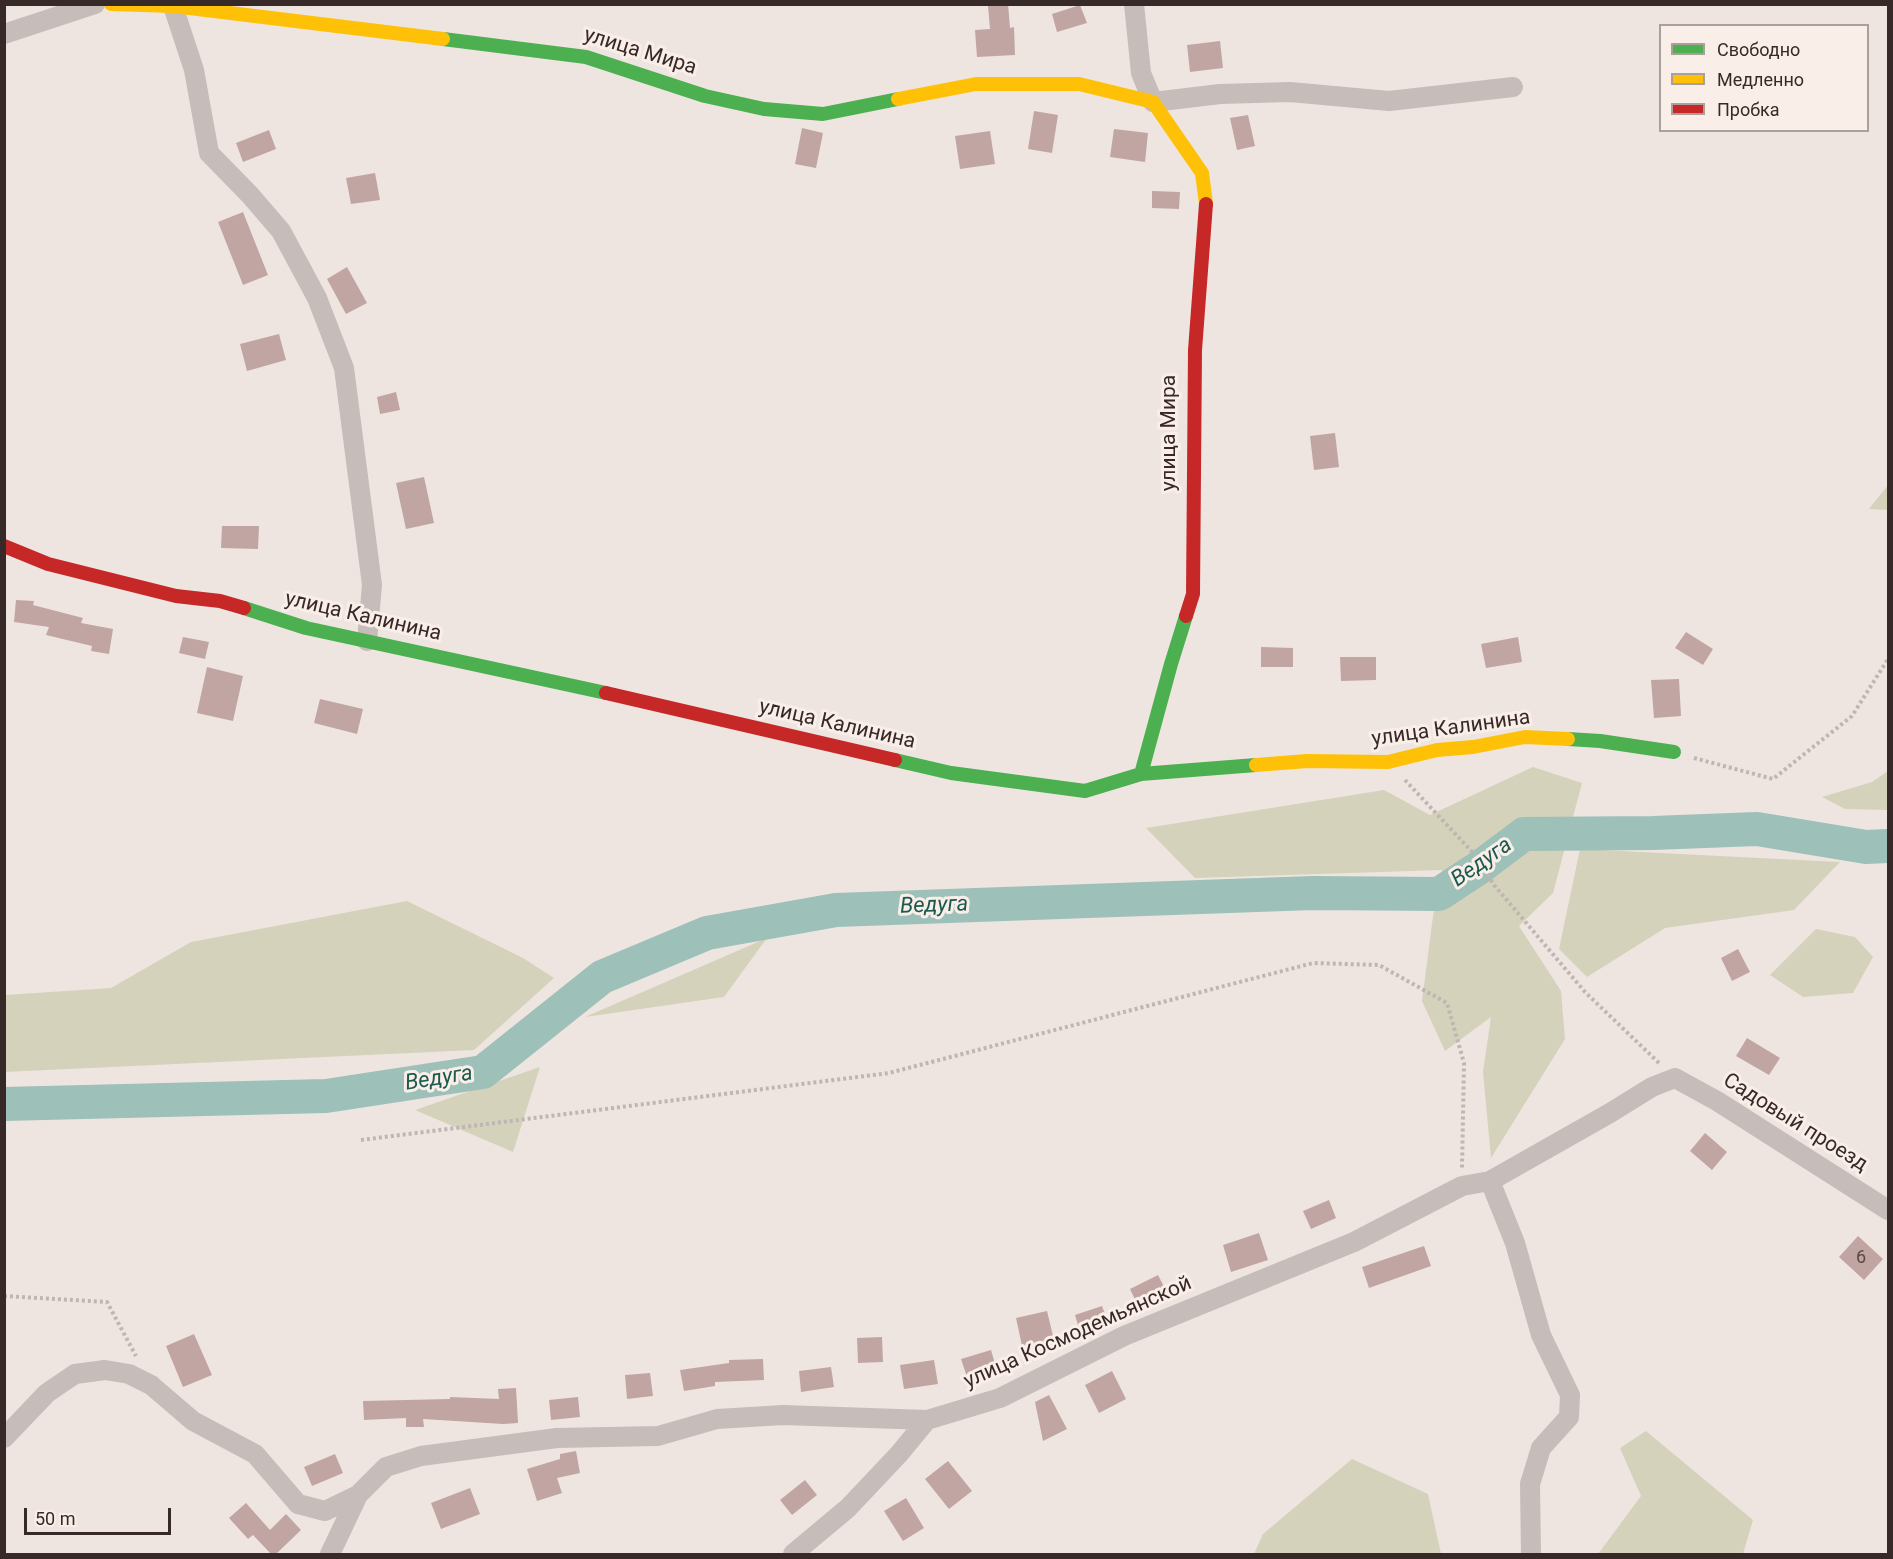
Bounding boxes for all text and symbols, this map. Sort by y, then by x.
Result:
street label: улица Мира [581,23,699,81]
legend [1659,24,1869,132]
text: Свободно [1717,39,1800,60]
text: Медленно [1717,69,1804,90]
text: Пробка [1717,99,1780,120]
street label: улица Мира [1157,375,1183,491]
street label: улица Калинина [282,587,444,647]
street label: улица Калинина [756,695,918,755]
street label: улица Калинина [1370,705,1532,753]
water label: Ведуга [1447,833,1517,893]
water label: Ведуга [899,892,969,920]
water label: Ведуга [403,1061,475,1097]
street label: Садовый проезд [1718,1068,1872,1178]
house number: 6 [1856,1247,1866,1269]
street label: улица Космодемьянской [960,1271,1196,1395]
scale bar [27,1496,174,1534]
text: 50 m [35,1508,75,1529]

